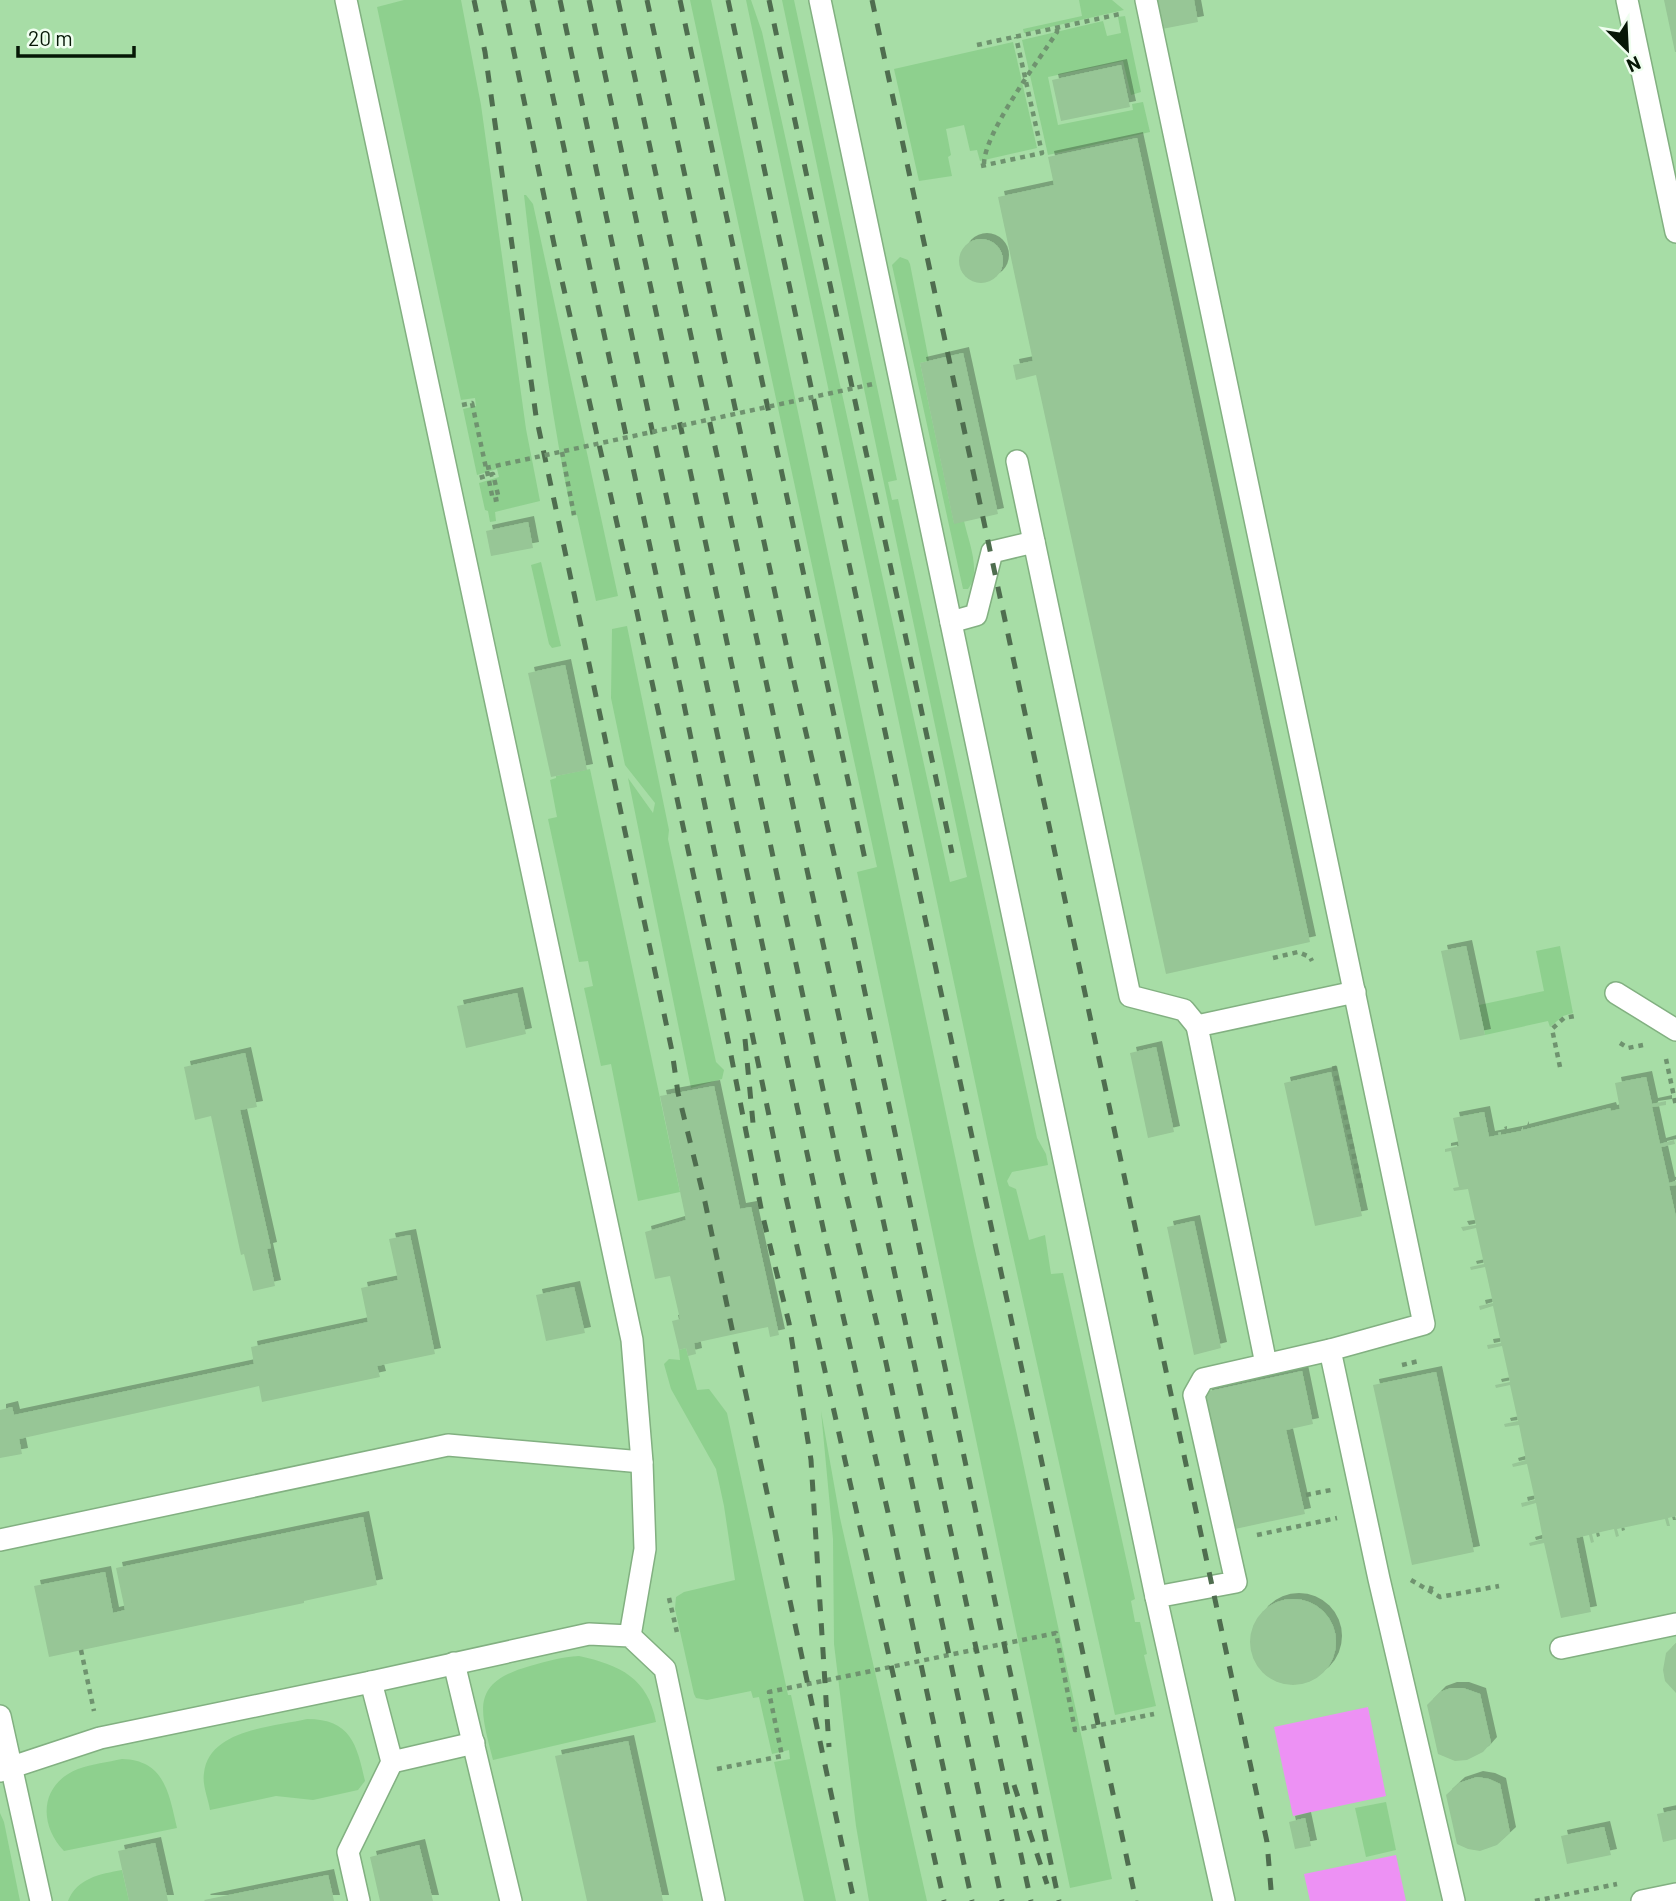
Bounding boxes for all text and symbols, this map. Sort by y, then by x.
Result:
scale bar [18,14,133,58]
north arrow [1592,14,1662,84]
text: 20 m [28,25,73,50]
text: N [1624,52,1645,78]

